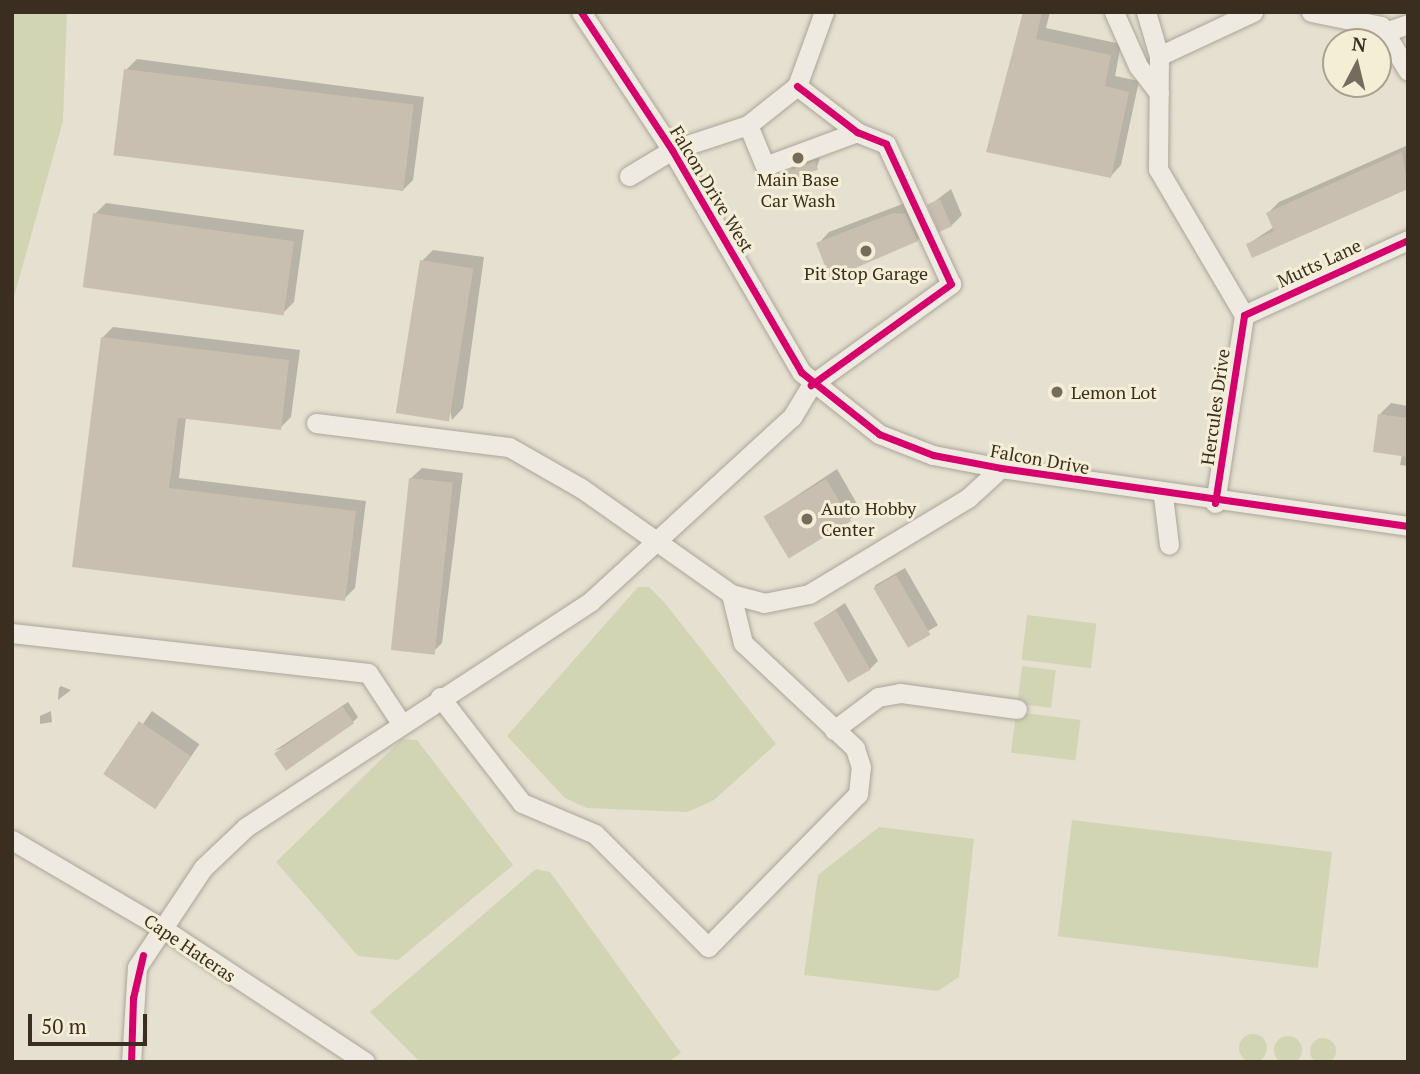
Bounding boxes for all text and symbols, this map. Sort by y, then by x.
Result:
north arrow [1322,28,1392,98]
text: N [1351,30,1368,57]
street label: Falcon Drive West [666,122,758,256]
marker: Main Base Car Wash [790,150,806,166]
place label: Main Base Car Wash [757,169,839,212]
street label: Mutts Lane [1274,234,1364,292]
marker: Pit Stop Garage [858,243,874,259]
place label: Pit Stop Garage [804,262,928,284]
street label: Hercules Drive [1196,347,1234,467]
place label: Lemon Lot [1071,381,1157,403]
marker: Lemon Lot [1049,384,1065,400]
street label: Falcon Drive [989,440,1091,478]
place label: Auto Hobby Center [821,498,916,540]
marker: Auto Hobby Center [799,511,815,527]
street label: Cape Hateras [140,909,240,987]
scale bar [32,1000,150,1044]
text: 50 m [41,1012,87,1040]

